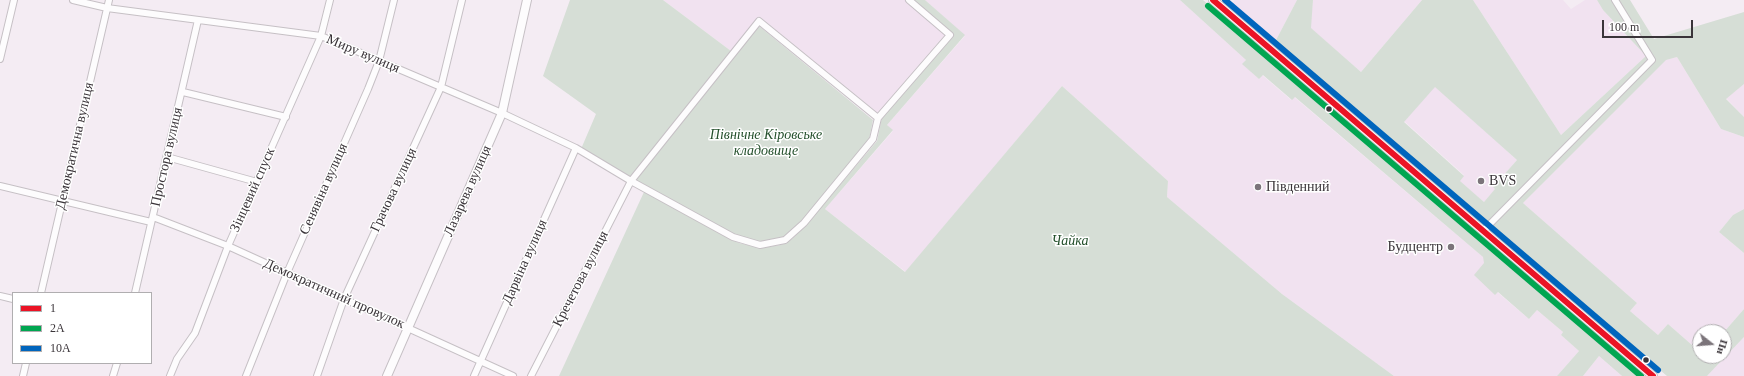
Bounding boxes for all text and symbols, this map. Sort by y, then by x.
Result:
scale bar [1604,12,1695,38]
text: 100 m [1609,20,1639,34]
street label: Миру вулиця [324,31,402,77]
street label: Демократична вулиця [52,81,98,211]
unlabelled marker [1324,104,1334,114]
street label: Простора вулиця [147,106,187,208]
park label: Північне Кіровське кладовище [710,127,822,160]
street label: Сенявіна вулиця [296,141,352,237]
street label: Лазарева вулиця [440,143,496,239]
street label: Зінцевий спуск [227,145,279,235]
street label: Грачова вулиця [367,145,421,235]
place label: BVS [1489,173,1516,189]
marker: BVS [1476,176,1486,186]
place label: Південний [1266,179,1330,195]
marker: Південний [1253,182,1263,192]
street label: Дарвіна вулиця [499,217,551,307]
street label: Кречетова вулиця [550,228,612,330]
park label: Чайка [1052,233,1088,249]
place label: Будцентр [1388,239,1443,255]
marker: Будцентр [1446,242,1456,252]
street label: Демократичний провулок [261,255,407,333]
legend [12,292,152,364]
text: 1 [50,301,56,315]
text: 2А [50,321,65,335]
north arrow [1692,324,1732,364]
text: Пн [1715,338,1730,356]
text: 10А [50,341,71,355]
unlabelled marker [1641,355,1651,365]

